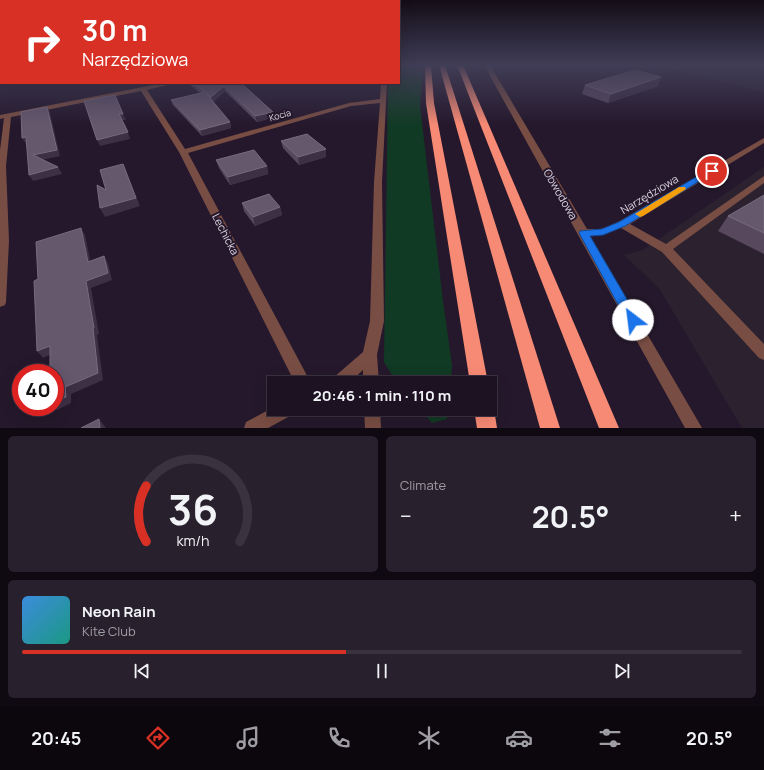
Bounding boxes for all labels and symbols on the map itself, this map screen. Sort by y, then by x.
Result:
street label: Kocia [268,106,292,124]
pin [695,154,729,188]
street label: Obwodowa [541,166,581,222]
street label: Narzędziowa [617,171,681,217]
street label: Lechicka [209,211,243,257]
position arrow [612,299,654,341]
speed limit sign: 40 [12,364,64,416]

